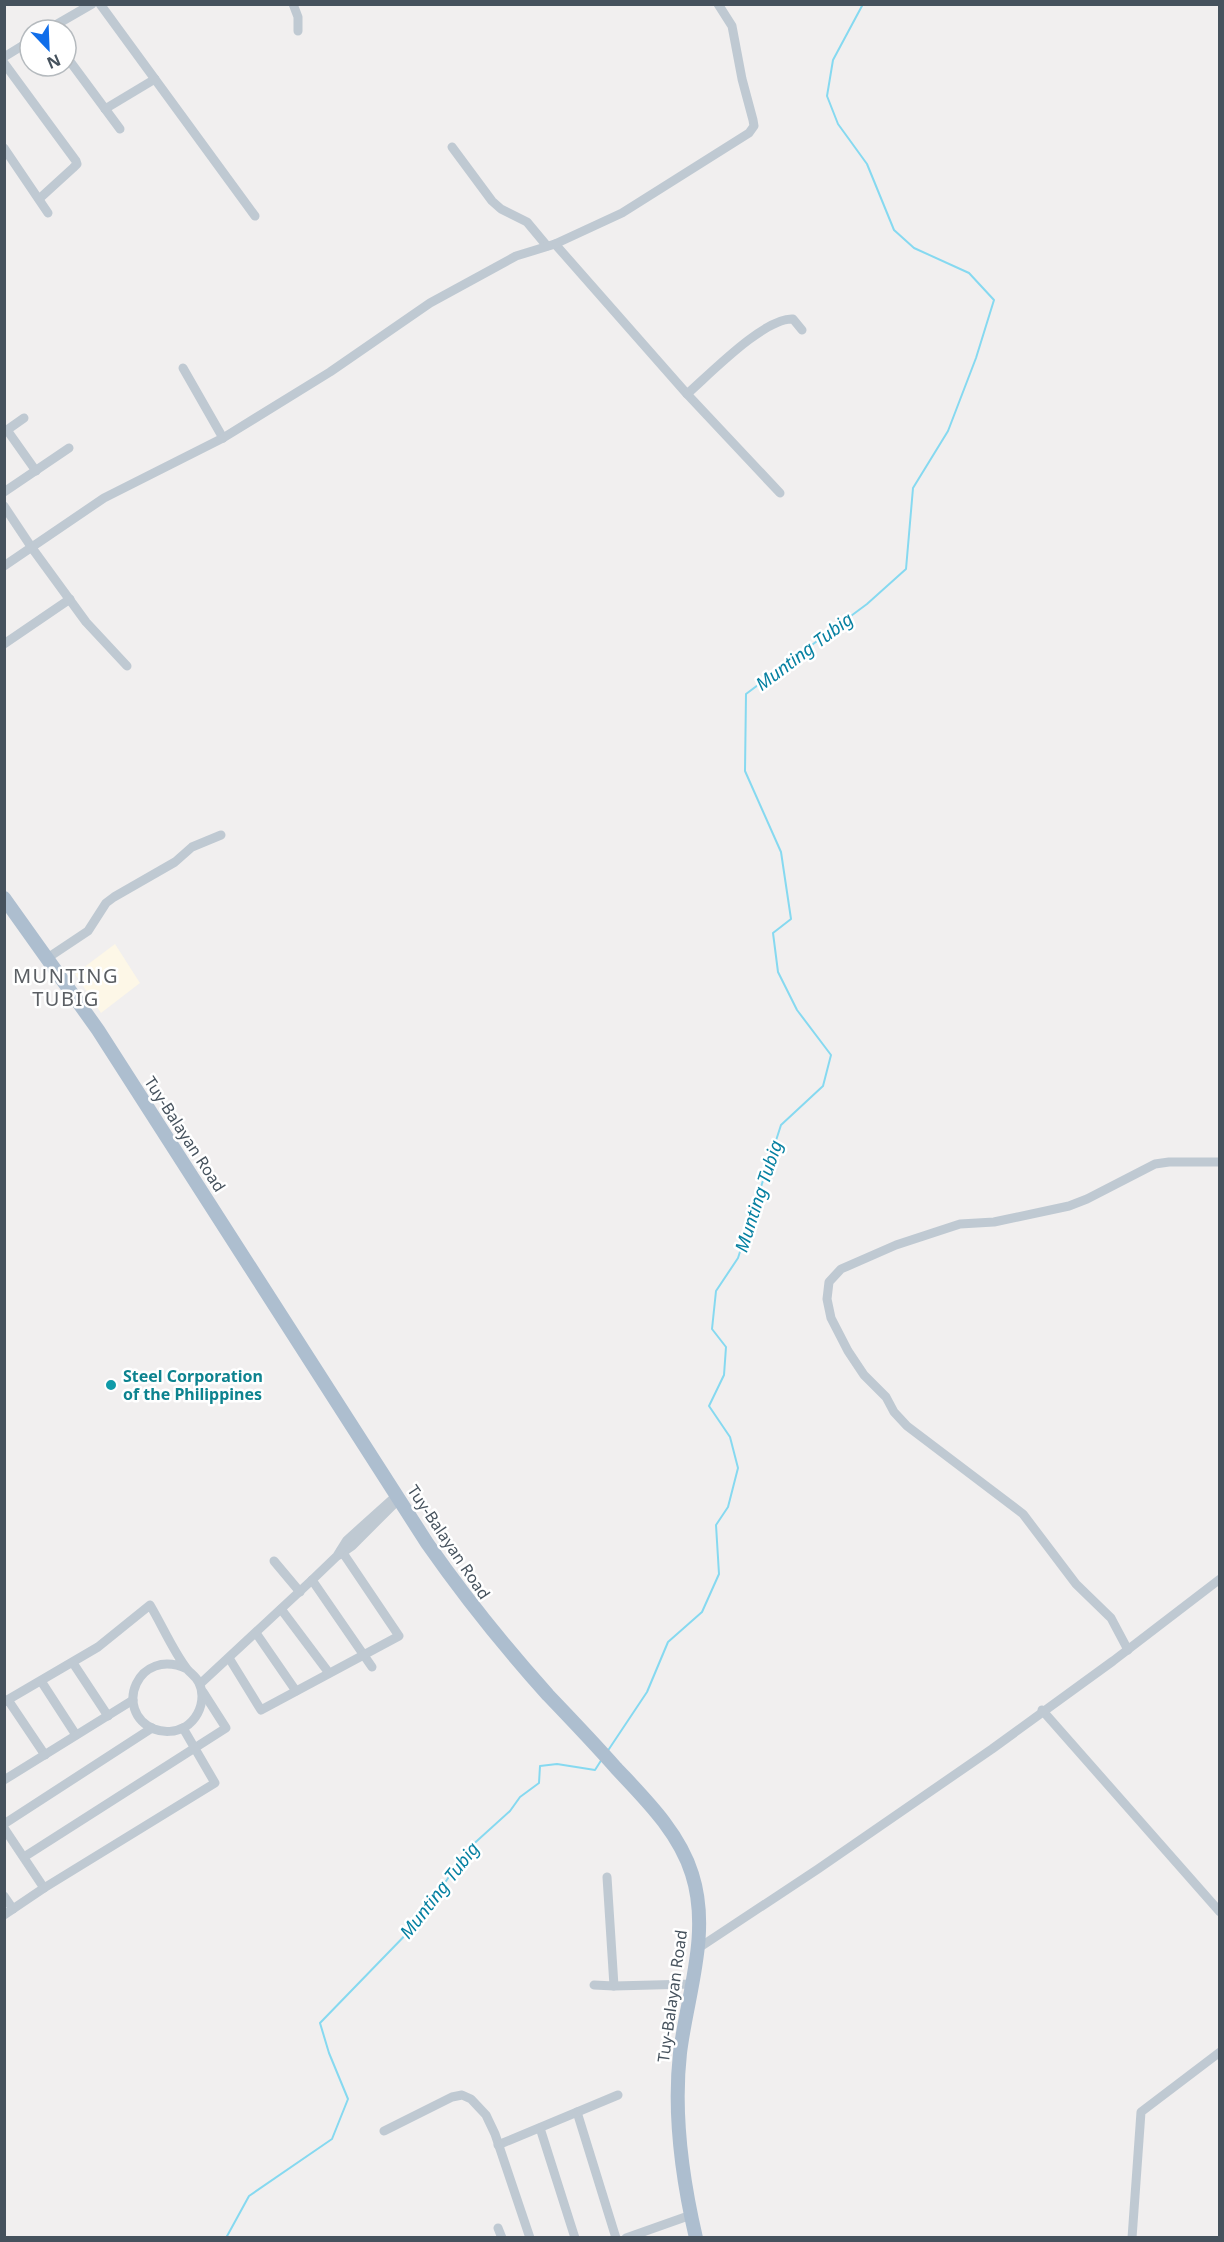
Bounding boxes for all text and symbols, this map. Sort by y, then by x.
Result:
north arrow [18,18,78,78]
text: N [44,49,64,74]
water label: Munting Tubig [750,606,858,696]
district label: MUNTING TUBIG [13,962,119,1012]
street label: Tuy-Balayan Road [139,1072,231,1196]
water label: Munting Tubig [729,1137,787,1255]
place label: Steel Corporation of the Philippines [123,1365,263,1405]
marker: Steel Corporation of the Philippines [104,1378,118,1392]
street label: Tuy-Balayan Road [403,1481,495,1603]
water label: Munting Tubig [394,1837,484,1943]
street label: Tuy-Balayan Road [652,1928,692,2064]

